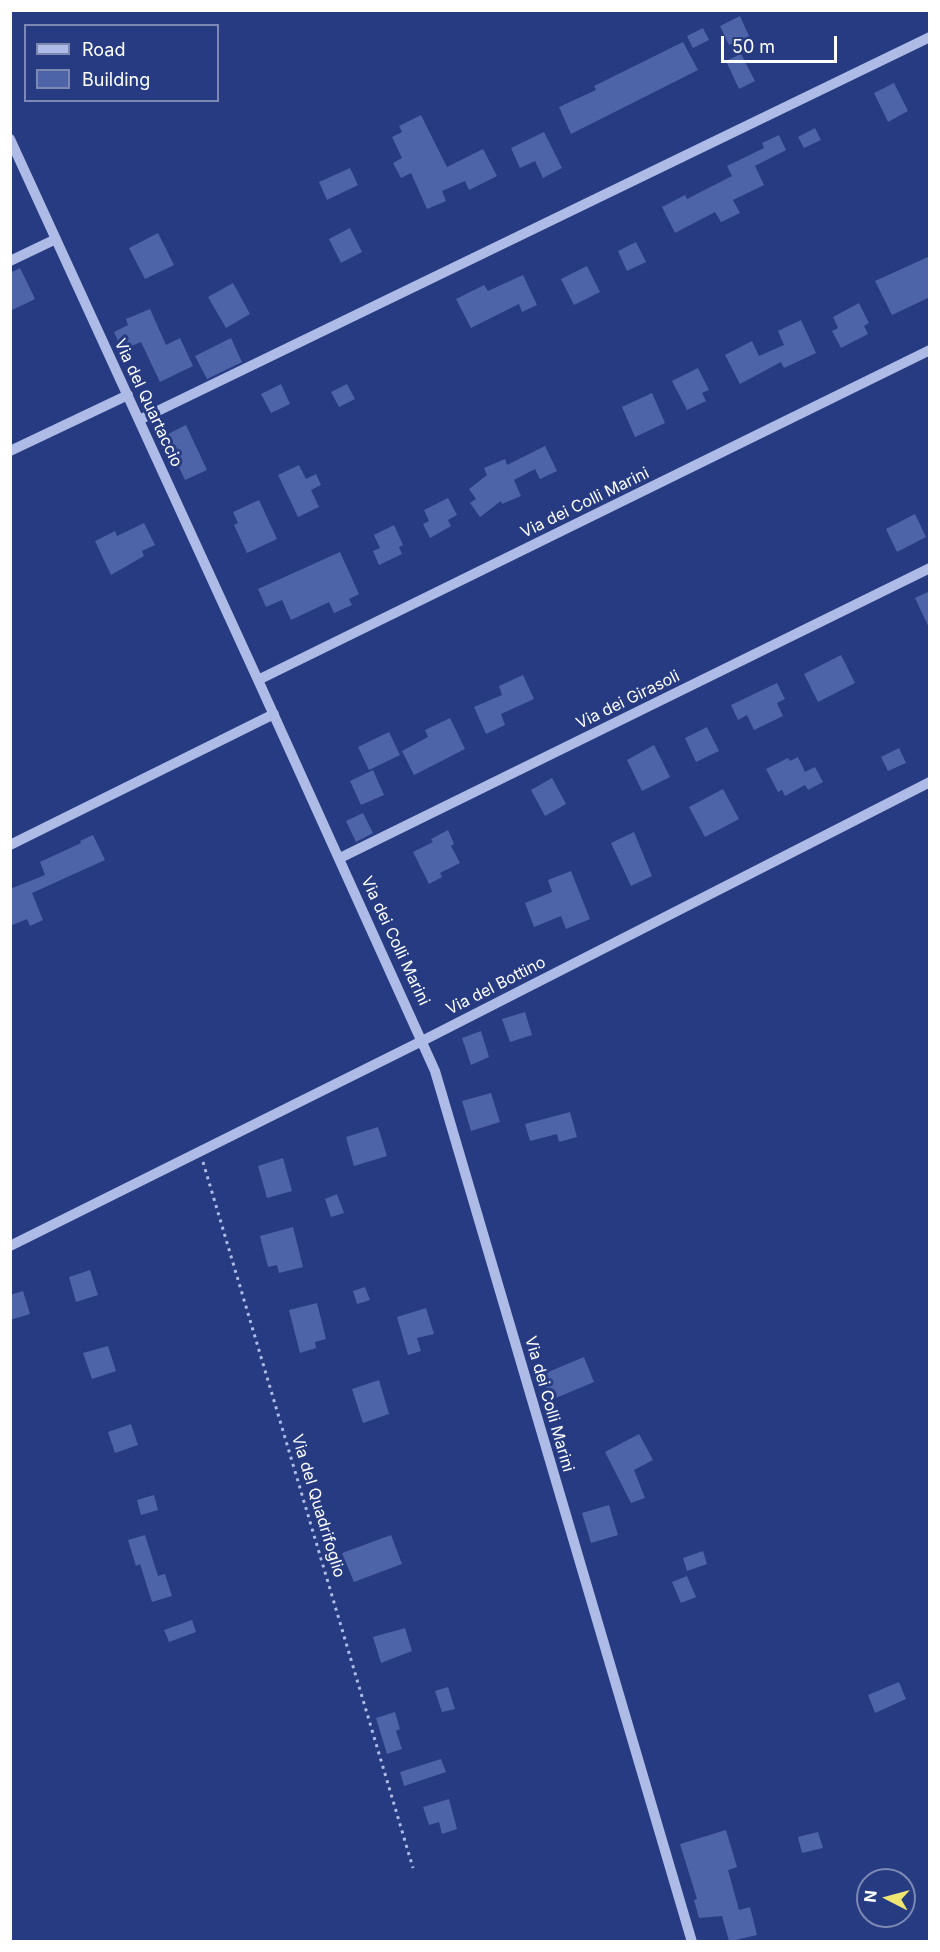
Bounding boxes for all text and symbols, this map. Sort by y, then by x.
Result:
legend [24,24,219,102]
scale bar [724,24,840,62]
text: 50 m [732,36,775,57]
text: Road [82,39,125,60]
text: Building [82,69,150,90]
street label: Via del Quartaccio [110,336,186,470]
street label: Via dei Colli Marini [518,464,652,542]
street label: Via dei Girasoli [573,667,683,733]
street label: Via dei Colli Marini [357,873,433,1009]
street label: Via del Bottino [443,953,549,1019]
street label: Via dei Colli Marini [520,1334,578,1474]
street label: Via del Quadrifoglio [287,1432,349,1580]
north arrow [856,1868,916,1928]
text: N [860,1889,881,1903]

